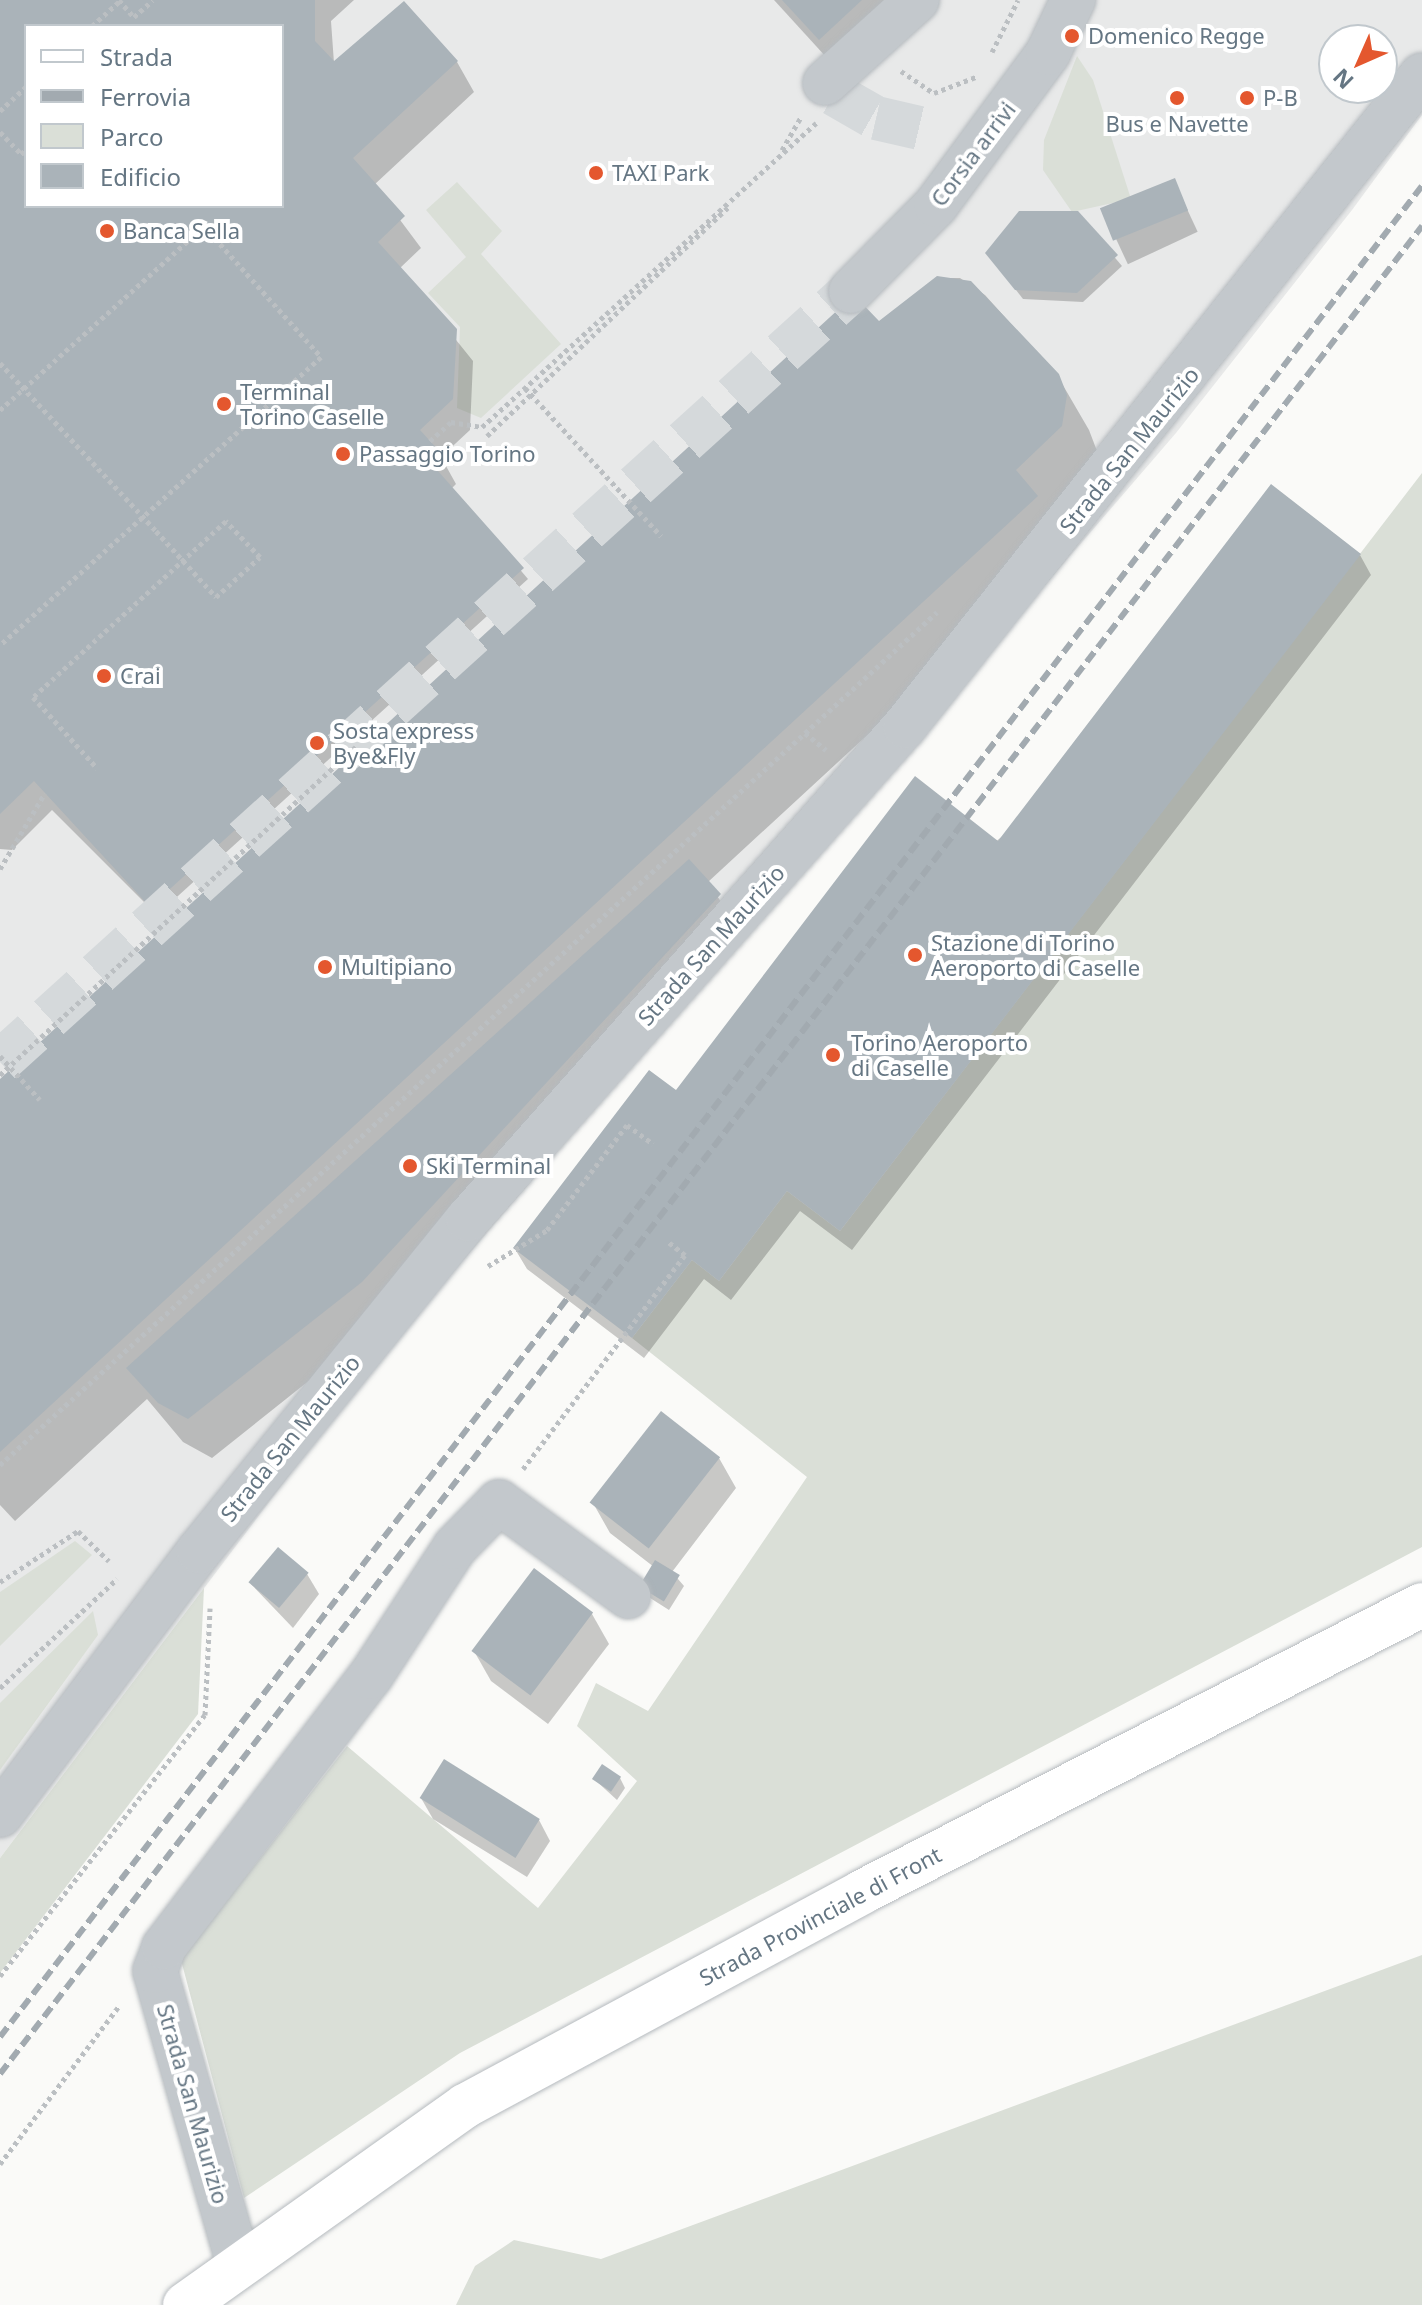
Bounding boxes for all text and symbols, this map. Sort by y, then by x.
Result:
place label: Domenico Regge [1088,23,1265,49]
legend [24,24,284,208]
north arrow [1318,24,1398,104]
marker: Domenico Regge [1063,27,1081,45]
text: Strada [100,40,173,73]
text: N [1326,63,1359,96]
text: Ferrovia [100,80,191,113]
place label: P-B [1263,85,1298,111]
marker: Bus e Navette [1168,89,1186,107]
marker: P-B [1238,89,1256,107]
street label: Corsia arrivi [925,97,1021,211]
place label: Bus e Navette [1105,111,1249,137]
text: Parco [100,120,163,153]
text: Edificio [100,160,181,193]
place label: TAXI Park [612,160,709,186]
marker: TAXI Park [587,164,605,182]
place label: Banca Sella [123,218,240,244]
marker: Banca Sella [98,222,116,240]
street label: Strada San Maurizio [1054,362,1204,538]
place label: Terminal Torino Caselle [240,378,384,430]
marker: Terminal Torino Caselle [215,395,233,413]
place label: Passaggio Torino [359,441,536,467]
marker: Passaggio Torino [334,445,352,463]
place label: Crai [120,663,161,689]
marker: Crai [95,667,113,685]
place label: Sosta express Bye&Fly [333,717,474,768]
marker: Sosta express Bye&Fly [308,734,326,752]
street label: Strada San Maurizio [632,860,790,1030]
place label: Stazione di Torino Aeroporto di Caselle [931,929,1140,980]
marker: Stazione di Torino Aeroporto di Caselle [906,946,924,964]
place label: Multipiano [341,954,452,980]
marker: Multipiano [316,958,334,976]
place label: Torino Aeroporto di Caselle [851,1029,1028,1080]
marker: Torino Aeroporto di Caselle [822,1044,844,1066]
place label: Ski Terminal [426,1153,551,1179]
marker: Ski Terminal [401,1157,419,1175]
street label: Strada San Maurizio [215,1350,365,1526]
street label: Strada Provinciale di Front [695,1841,945,1991]
street label: Strada San Maurizio [152,2001,234,2207]

